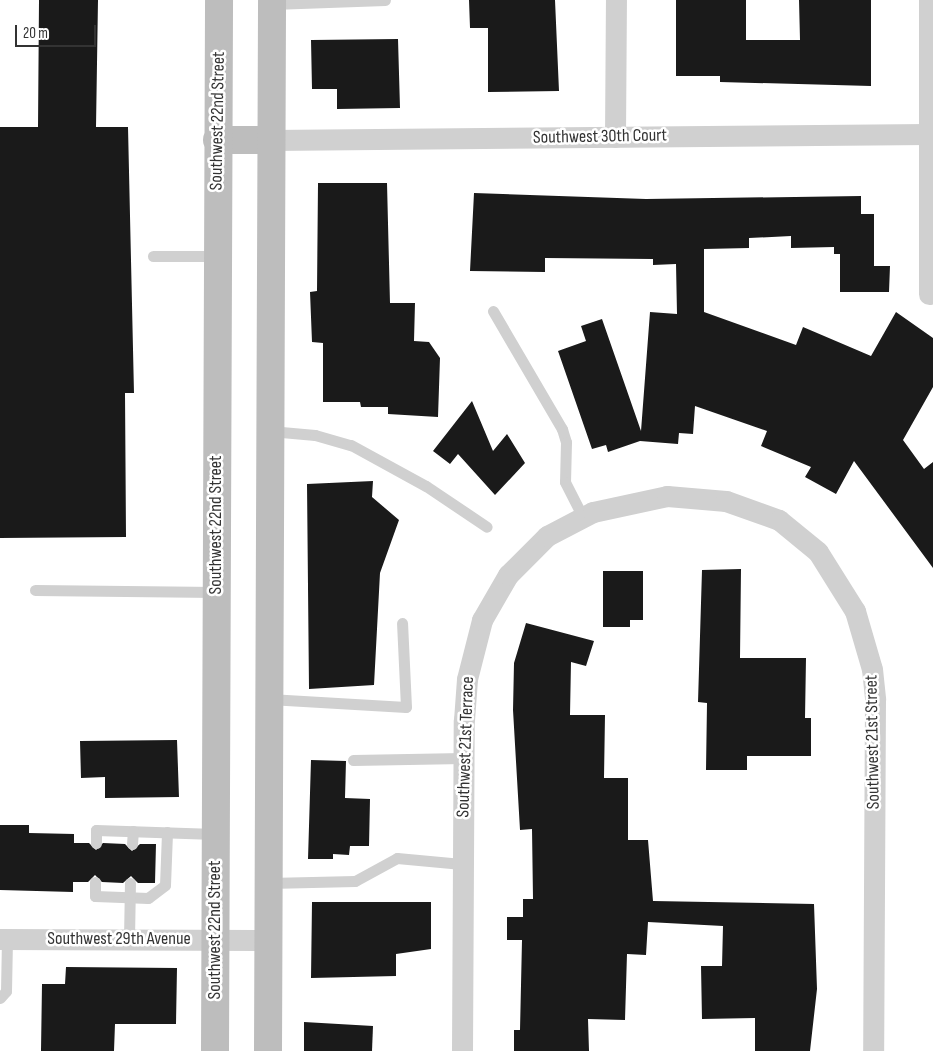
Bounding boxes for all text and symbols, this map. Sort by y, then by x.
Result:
scale bar [18,15,99,47]
text: 20 m [23,24,48,43]
street label: Southwest 22nd Street [206,51,230,191]
street label: Southwest 30th Court [533,125,667,149]
street label: Southwest 22nd Street [205,456,227,594]
street label: Southwest 21st Street [861,675,885,809]
street label: Southwest 21st Terrace [453,676,479,818]
street label: Southwest 22nd Street [204,861,226,999]
street label: Southwest 29th Avenue [47,928,191,950]

